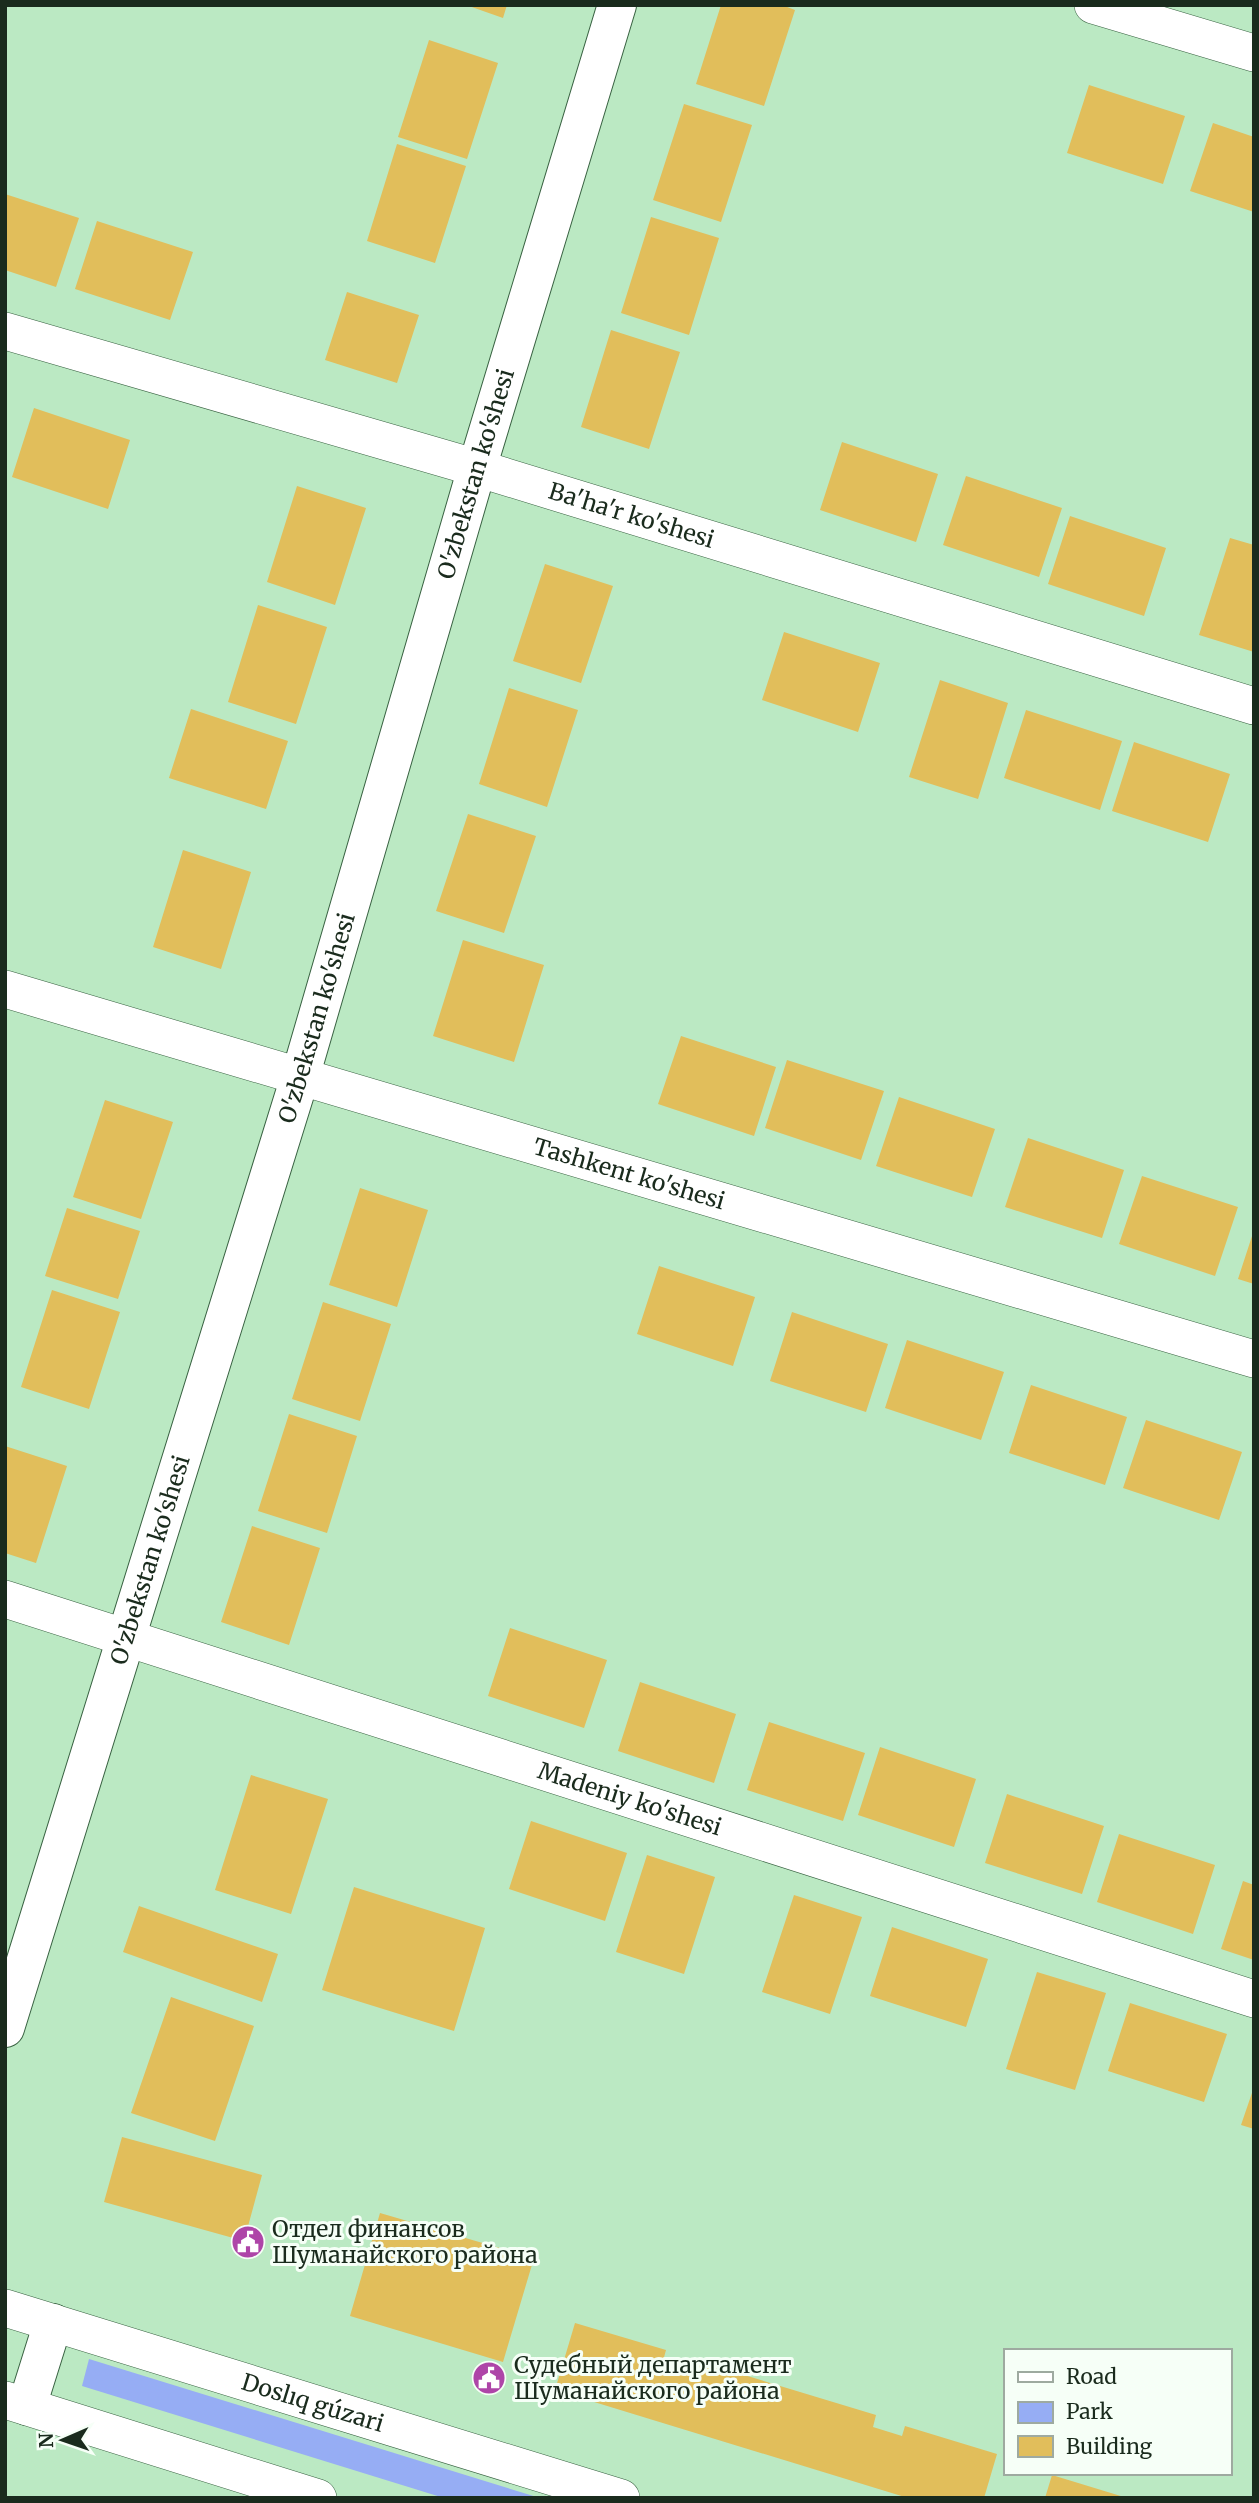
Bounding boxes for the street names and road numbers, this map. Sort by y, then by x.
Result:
street label: O'zbekstan ko'shesi [431,365,520,582]
street label: Ba'ha'r ko'shesi [545,476,718,554]
street label: O'zbekstan ko'shesi [272,909,361,1127]
street label: Tashkent ko'shesi [530,1131,729,1215]
street label: O'zbekstan ko'shesi [104,1452,196,1668]
street label: Madeniy ko'shesi [534,1756,725,1842]
street label: Doslıq gúzari [238,2367,388,2438]

